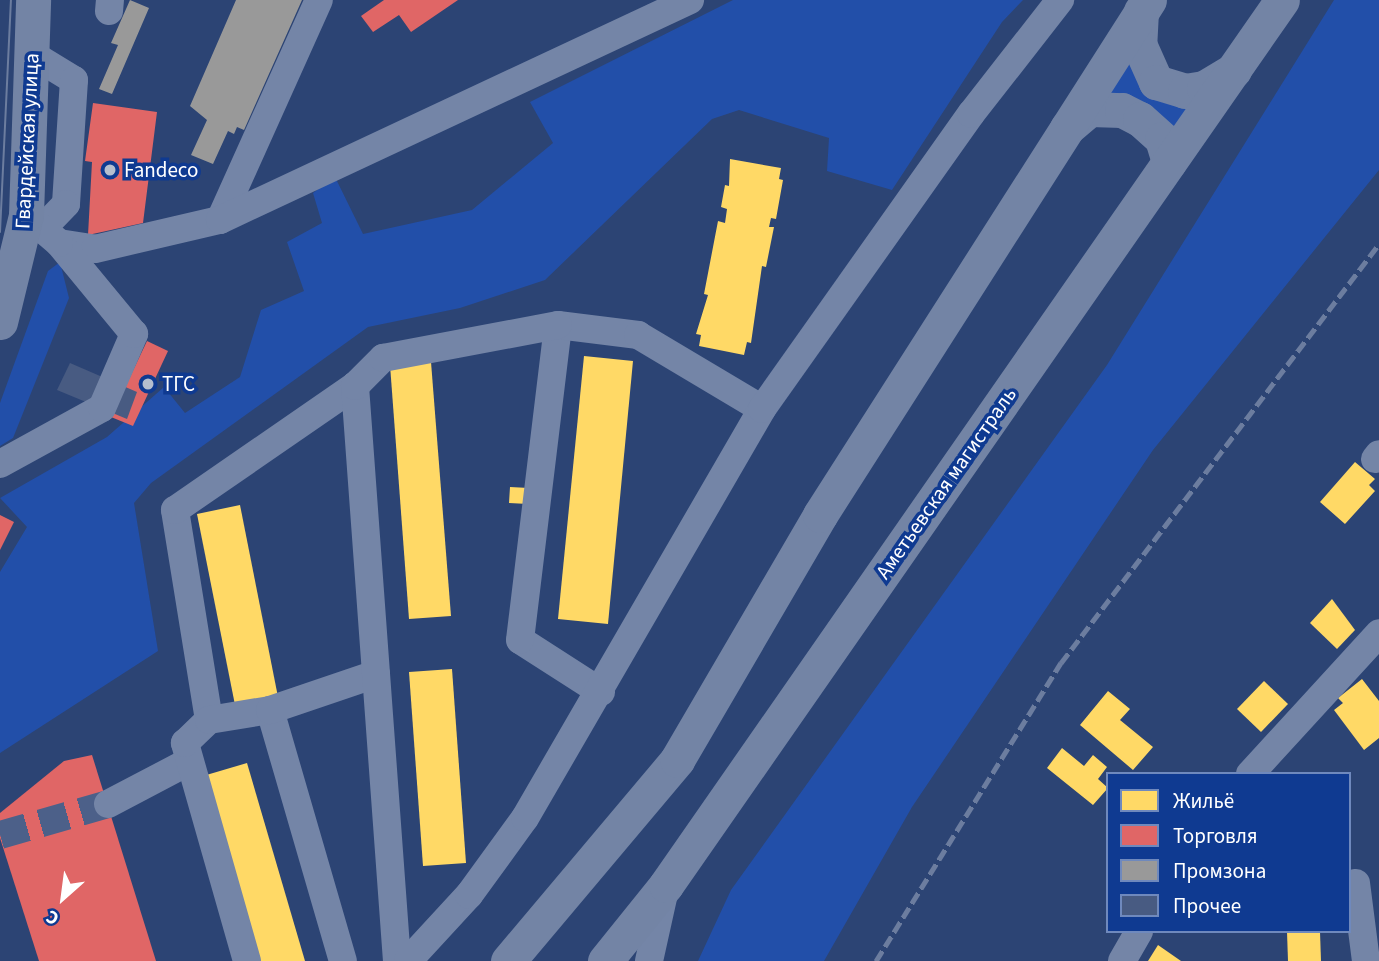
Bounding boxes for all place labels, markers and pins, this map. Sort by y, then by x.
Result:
place label: Fandeco [124,157,198,183]
marker: Fandeco [102,162,118,178]
place label: ТГС [162,371,195,397]
marker: ТГС [140,376,156,392]

